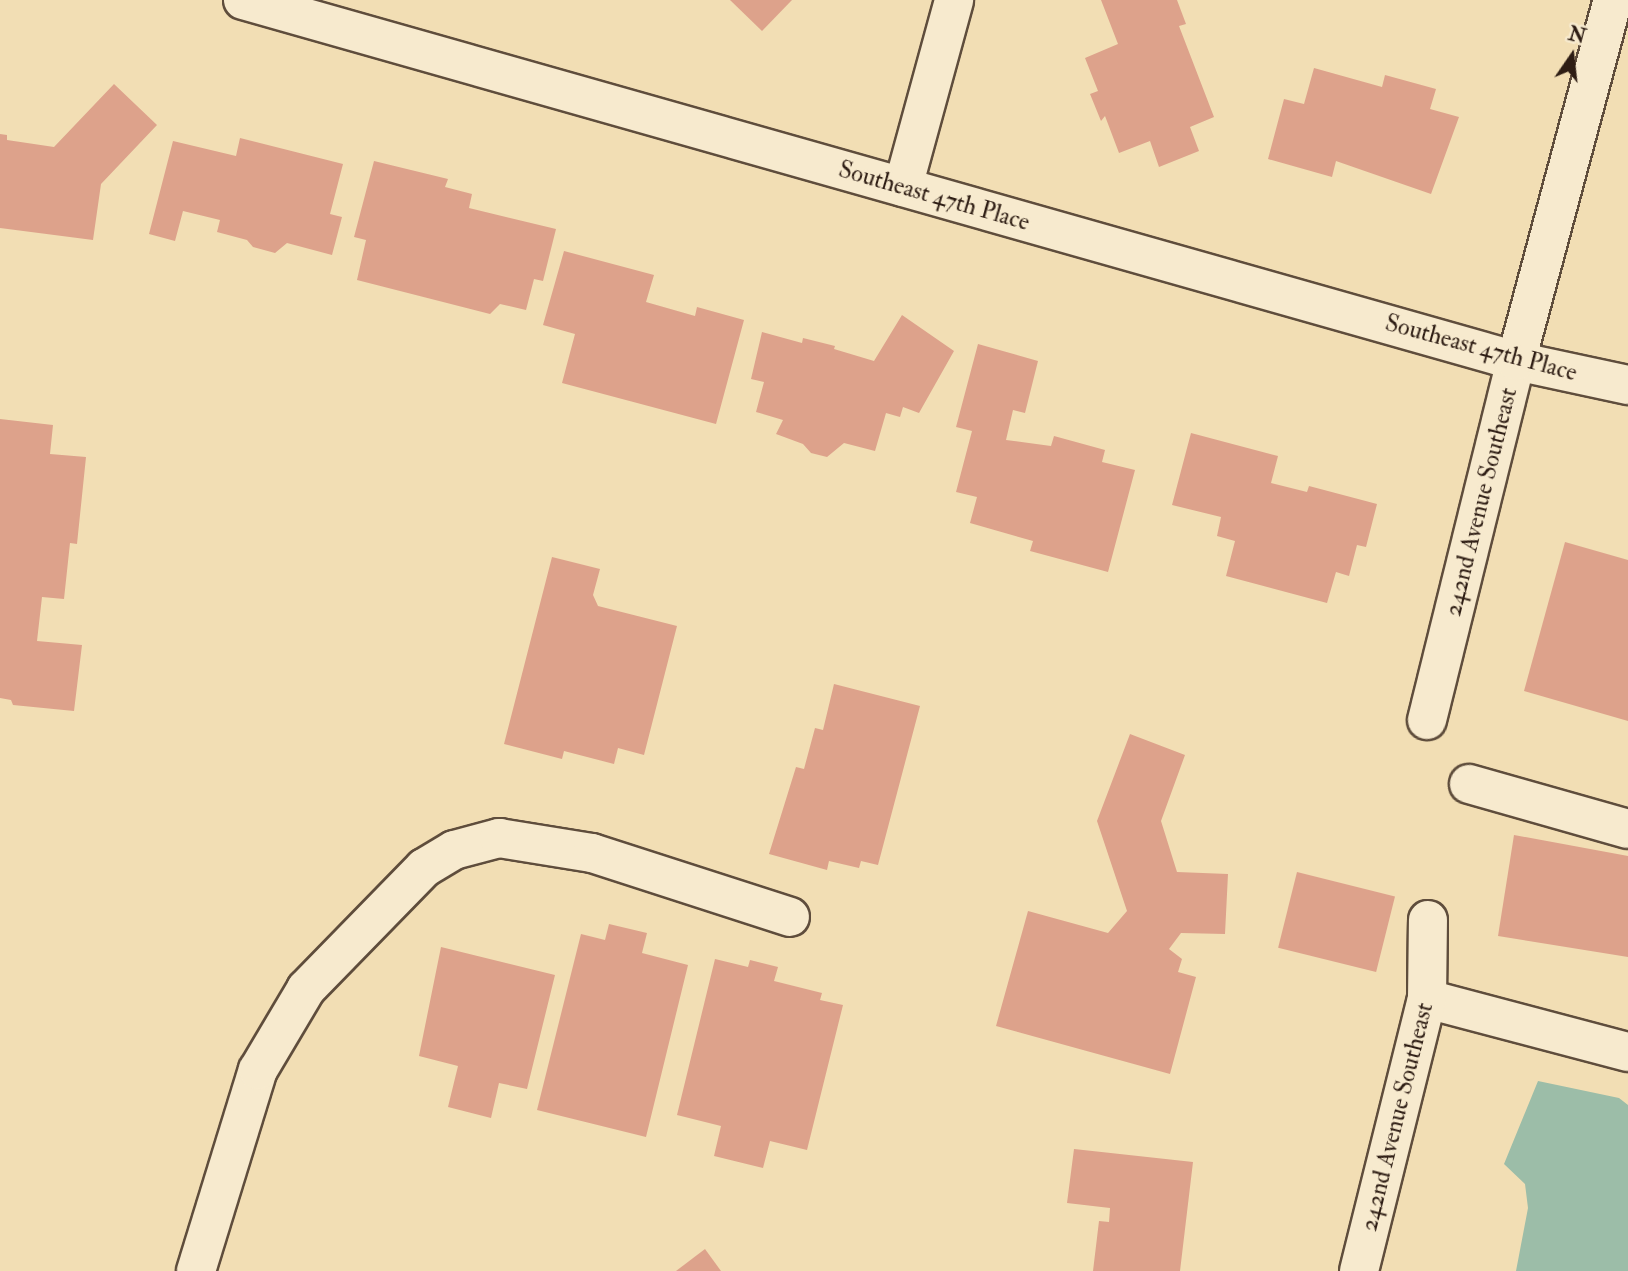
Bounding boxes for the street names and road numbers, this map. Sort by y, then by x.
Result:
street label: Southeast 47th Place [835,155,1033,237]
street label: Southeast 47th Place [1382,309,1580,387]
street label: 242nd Avenue Southeast [1439,385,1523,619]
street label: 242nd Avenue Southeast [1355,1000,1439,1234]

